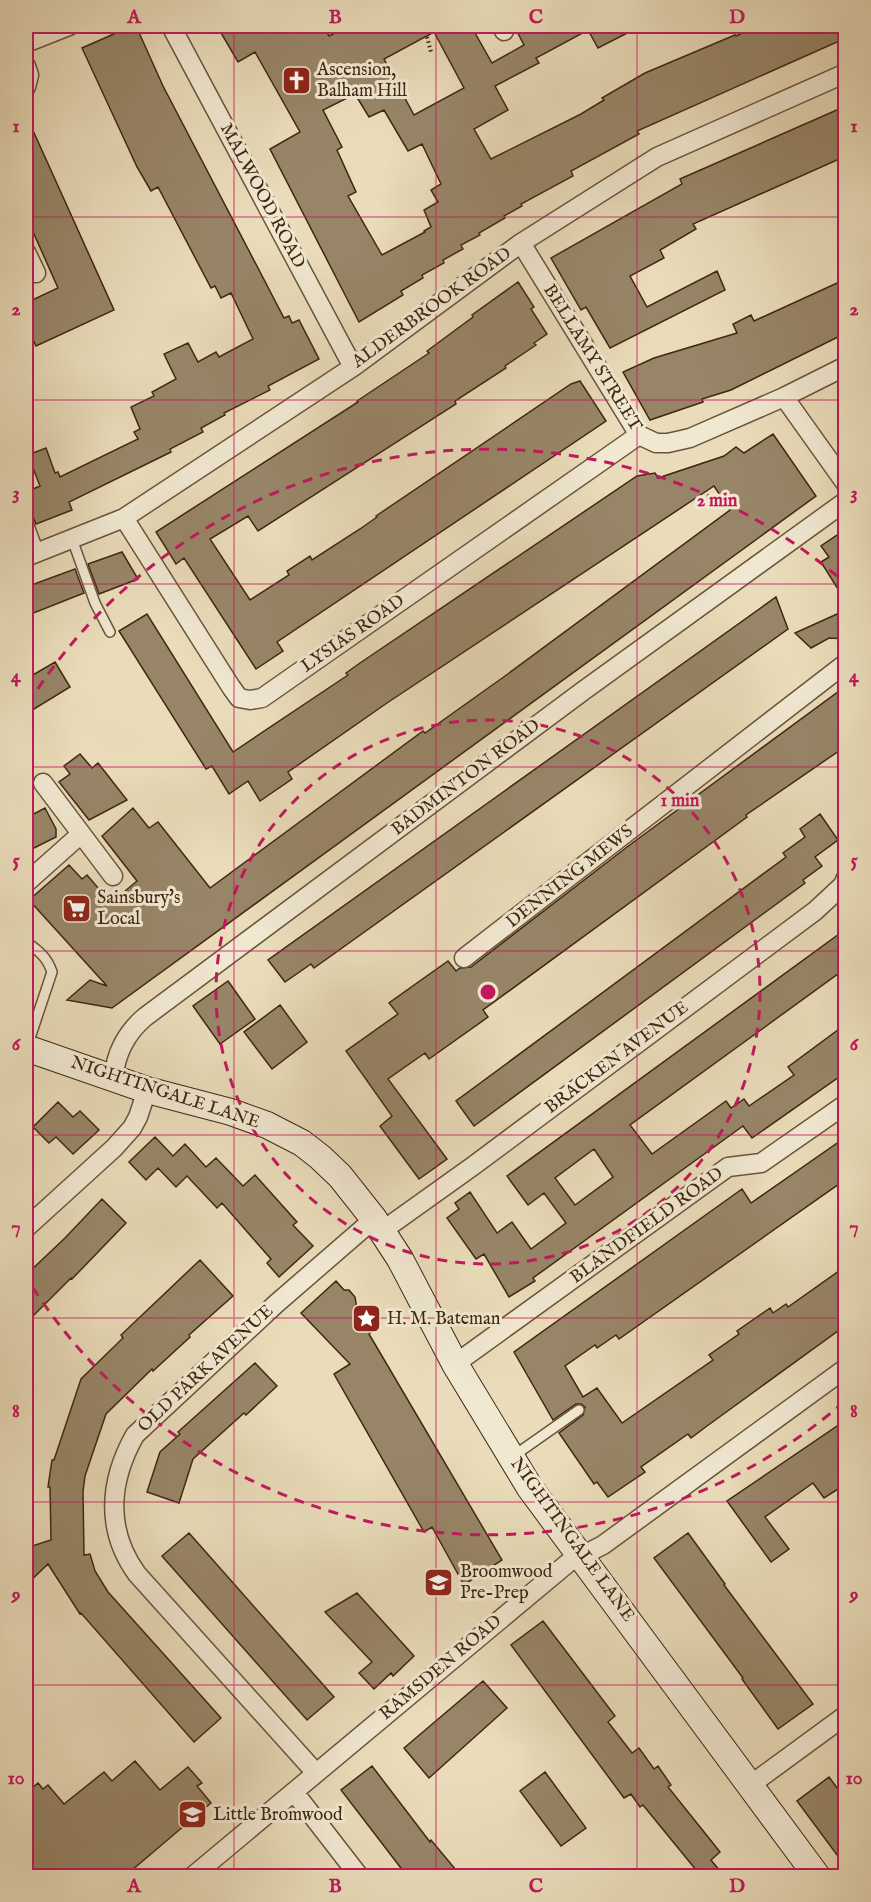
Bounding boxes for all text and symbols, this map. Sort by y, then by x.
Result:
text: A [126,5,142,30]
text: B [328,5,342,30]
text: C [529,5,543,30]
text: D [729,5,745,30]
place label: Ascension, Balham Hill [316,59,407,103]
church icon: Ascension, Balham Hill [280,64,312,96]
text: 1 [12,114,20,139]
text: 1 [850,114,858,139]
street label: MALWOOD ROAD [214,120,310,272]
street label: ALDERBROOK ROAD [347,242,516,374]
street label: BELLAMY STREET [537,280,647,436]
text: 2 [11,297,21,322]
text: 2 [849,297,859,322]
text: 3 [12,481,20,506]
text: 3 [850,481,858,506]
text: 2 min [697,490,738,513]
street label: LYSIAS ROAD [297,590,409,678]
text: 4 [11,664,22,689]
text: 4 [849,664,860,689]
street label: BADMINTON ROAD [387,715,545,841]
text: 1 min [661,790,700,813]
street label: DENNING MEWS [502,820,638,934]
text: 5 [12,848,20,873]
text: 5 [850,848,858,873]
place label: Sainsbury's Local [97,887,180,931]
supermarket icon: Sainsbury's Local [60,892,92,924]
centre of rings [478,982,498,1002]
street label: BRACKEN AVENUE [541,996,693,1120]
text: 6 [12,1032,22,1057]
text: 6 [850,1032,860,1057]
street label: NIGHTINGALE LANE [68,1052,262,1134]
street label: BLANDFIELD ROAD [566,1163,728,1289]
text: 7 [11,1215,21,1240]
text: 7 [849,1215,859,1240]
street label: OLD PARK AVENUE [133,1300,279,1438]
place icon: H. M. Bateman [350,1303,382,1335]
place label: H. M. Bateman [387,1308,501,1331]
text: 8 [12,1399,20,1424]
text: 8 [850,1399,858,1424]
street label: NIGHTINGALE LANE [505,1453,639,1627]
place label: Broomwood Pre-Prep [460,1561,553,1605]
school or university icon: Broomwood Pre-Prep [423,1566,455,1598]
text: 9 [11,1582,21,1607]
text: 9 [849,1582,859,1607]
street label: RAMSDEN ROAD [375,1610,507,1726]
text: 10 [7,1766,25,1791]
text: 10 [845,1766,863,1791]
school or university icon: Little Bromwood [176,1799,208,1831]
place label: Little Bromwood [213,1804,343,1827]
text: A [126,1874,142,1899]
text: B [328,1874,342,1899]
text: C [529,1874,543,1899]
text: D [729,1874,745,1899]

